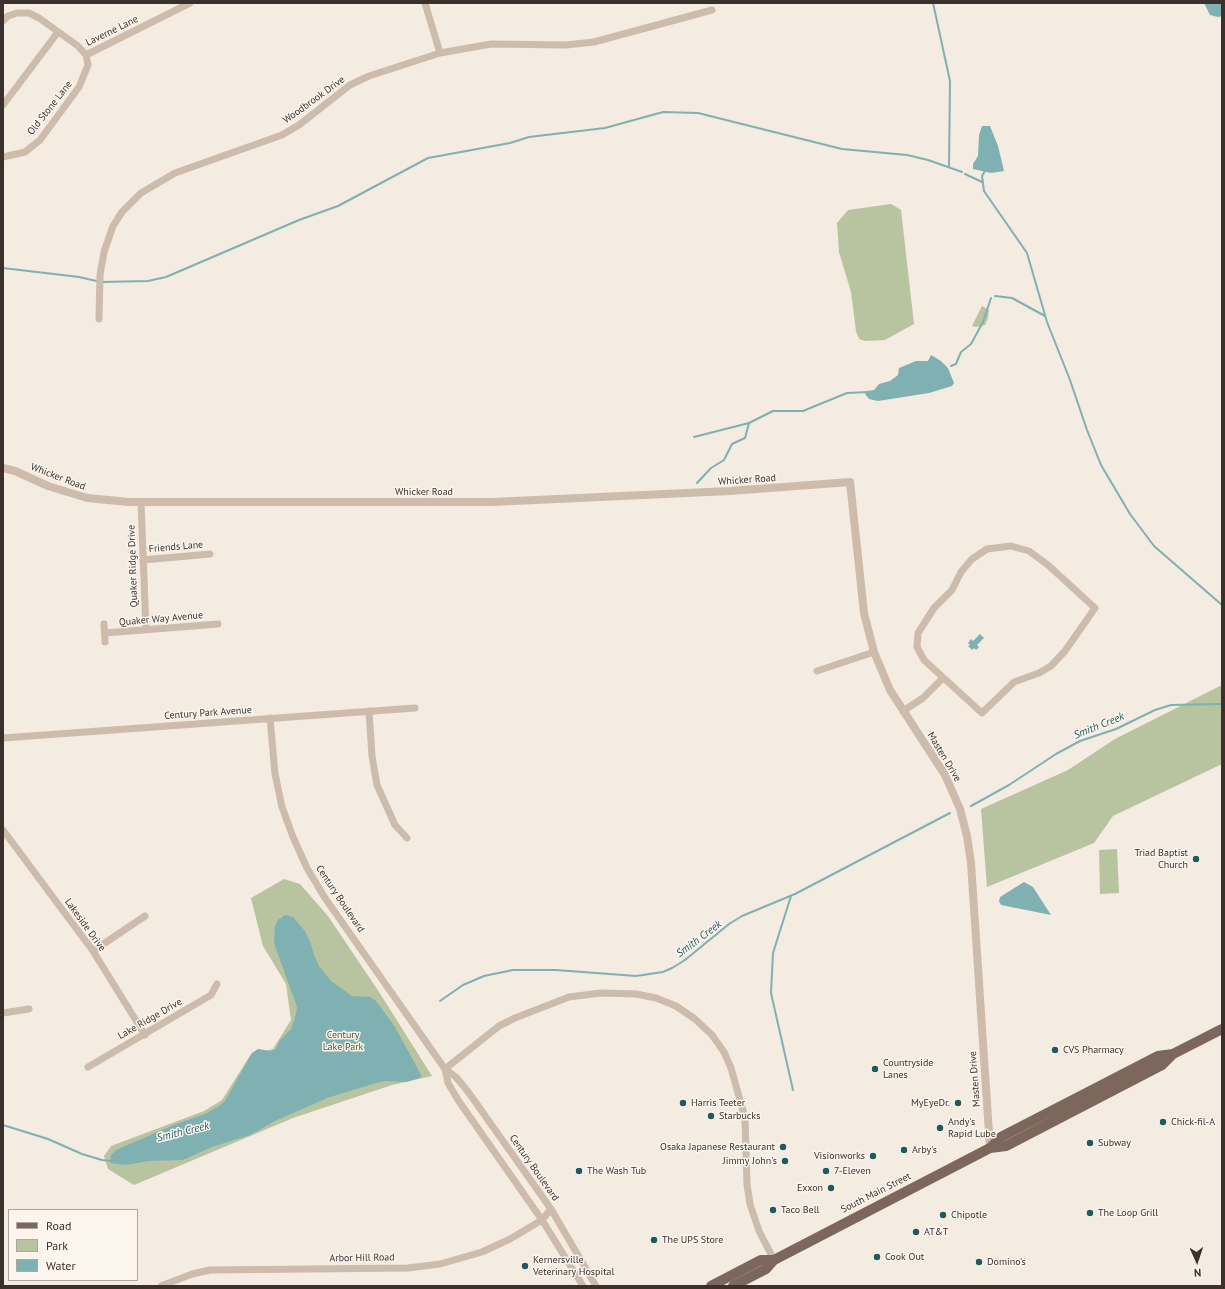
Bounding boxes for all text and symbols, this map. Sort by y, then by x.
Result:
street label: Laverne Lane [84,13,140,49]
street label: Woodbrook Drive [281,74,347,126]
street label: Old Stone Lane [25,79,75,137]
street label: Whicker Road [29,461,87,493]
street label: Whicker Road [718,472,776,488]
street label: Whicker Road [395,486,453,498]
street label: Quaker Ridge Drive [126,525,140,607]
street label: Friends Lane [148,539,204,555]
street label: Quaker Way Avenue [118,609,204,629]
street label: Century Park Avenue [164,704,252,722]
water label: Smith Creek [1072,710,1126,742]
street label: Masten Drive [924,730,964,784]
place label: Triad Baptist Church [1135,847,1188,870]
marker: Triad Baptist Church [1191,854,1201,864]
street label: Century Boulevard [313,863,367,935]
street label: Lakeside Drive [62,896,108,954]
water label: Smith Creek [674,918,724,960]
street label: Lake Ridge Drive [116,996,184,1042]
park label: Century Lake Park [323,1029,363,1052]
place label: CVS Pharmacy [1063,1044,1124,1056]
marker: CVS Pharmacy [1050,1045,1060,1055]
street label: Masten Drive [967,1051,983,1107]
place label: Countryside Lanes [883,1057,933,1080]
marker: Countryside Lanes [870,1064,880,1074]
place label: Harris Teeter [691,1097,745,1109]
place label: MyEyeDr. [911,1097,950,1109]
marker: Harris Teeter [678,1098,688,1108]
marker: MyEyeDr. [953,1098,963,1108]
place label: Starbucks [719,1110,760,1122]
marker: Starbucks [706,1111,716,1121]
place label: Andy's Rapid Lube [948,1116,996,1140]
place label: Chick-fil-A [1171,1116,1215,1128]
marker: Chick-fil-A [1158,1117,1168,1127]
water label: Smith Creek [156,1119,210,1145]
marker: Andy's Rapid Lube [935,1123,945,1133]
street label: Century Boulevard [507,1132,561,1204]
place label: Subway [1098,1137,1131,1149]
marker: Subway [1085,1138,1095,1148]
place label: Osaka Japanese Restaurant [660,1141,775,1153]
marker: Osaka Japanese Restaurant [778,1142,788,1152]
place label: Arby's [912,1144,937,1156]
marker: Arby's [899,1145,909,1155]
place label: Visionworks [814,1150,865,1162]
marker: Visionworks [868,1151,878,1161]
place label: Jimmy John's [723,1155,777,1167]
marker: Jimmy John's [780,1156,790,1166]
place label: The Wash Tub [587,1165,646,1177]
place label: 7-Eleven [834,1165,871,1177]
marker: The Wash Tub [574,1166,584,1176]
marker: 7-Eleven [821,1166,831,1176]
street label: South Main Street [839,1170,913,1216]
place label: Exxon [797,1182,823,1194]
marker: Exxon [826,1183,836,1193]
place label: Taco Bell [781,1204,820,1216]
marker: Taco Bell [768,1205,778,1215]
place label: The Loop Grill [1098,1207,1158,1219]
marker: The Loop Grill [1085,1208,1095,1218]
legend [8,1209,138,1281]
place label: Chipotle [951,1209,987,1221]
marker: Chipotle [938,1210,948,1220]
text: Road [46,1218,71,1233]
place label: AT&T [924,1226,948,1238]
marker: AT&T [911,1227,921,1237]
place label: The UPS Store [662,1234,723,1246]
marker: The UPS Store [649,1235,659,1245]
text: Park [46,1238,68,1253]
north arrow [1177,1241,1217,1281]
street label: Arbor Hill Road [329,1251,395,1265]
place label: Cook Out [885,1251,924,1263]
marker: Cook Out [872,1252,882,1262]
place label: Kernersville Veterinary Hospital [533,1254,614,1278]
place label: Domino's [987,1256,1026,1268]
marker: Domino's [974,1257,984,1267]
text: Water [46,1258,76,1273]
marker: Kernersville Veterinary Hospital [520,1261,530,1271]
text: N [1194,1266,1202,1280]

